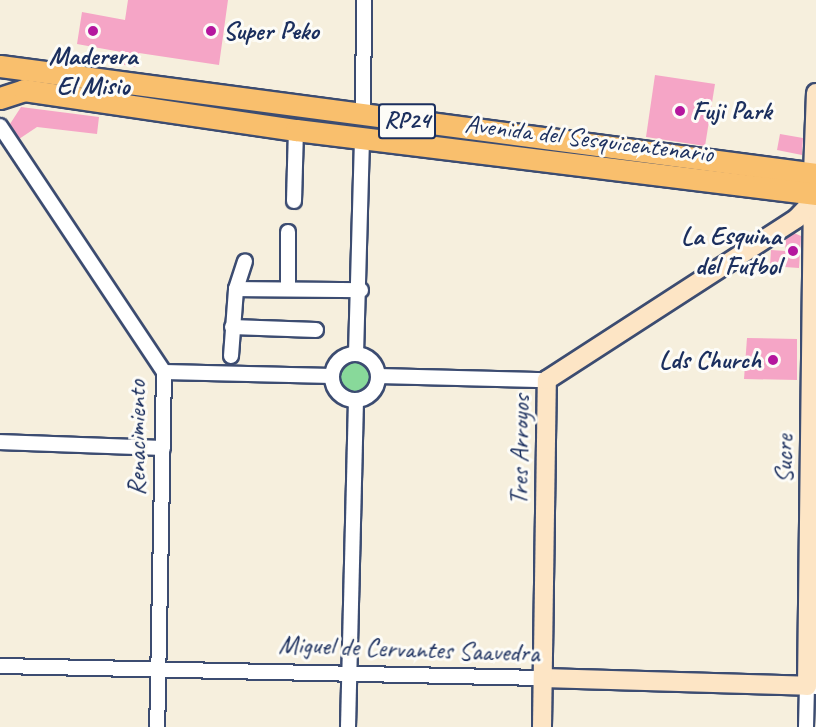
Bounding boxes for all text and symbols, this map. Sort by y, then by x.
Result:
place label: Super Peko [223,15,319,47]
marker: Maderera El Misio [86,24,100,38]
marker: Super Peko [204,24,218,38]
place label: Maderera El Misio [49,40,137,101]
place label: Fuji Park [692,95,772,127]
road number: RP24 [377,100,437,142]
marker: Fuji Park [673,104,687,118]
street label: Avenida del Sesquicentenario [463,108,715,170]
place label: La Esquina del Futbol [682,220,781,282]
marker: La Esquina del Futbol [786,244,800,258]
place label: Lds Church [658,344,761,376]
marker: Lds Church [766,353,780,367]
street label: Renacimiento [121,380,153,496]
street label: Tres Arroyos [503,395,537,505]
street label: Sucre [768,434,800,484]
street label: Miguel de Cervantes Saavedra [278,629,540,669]

